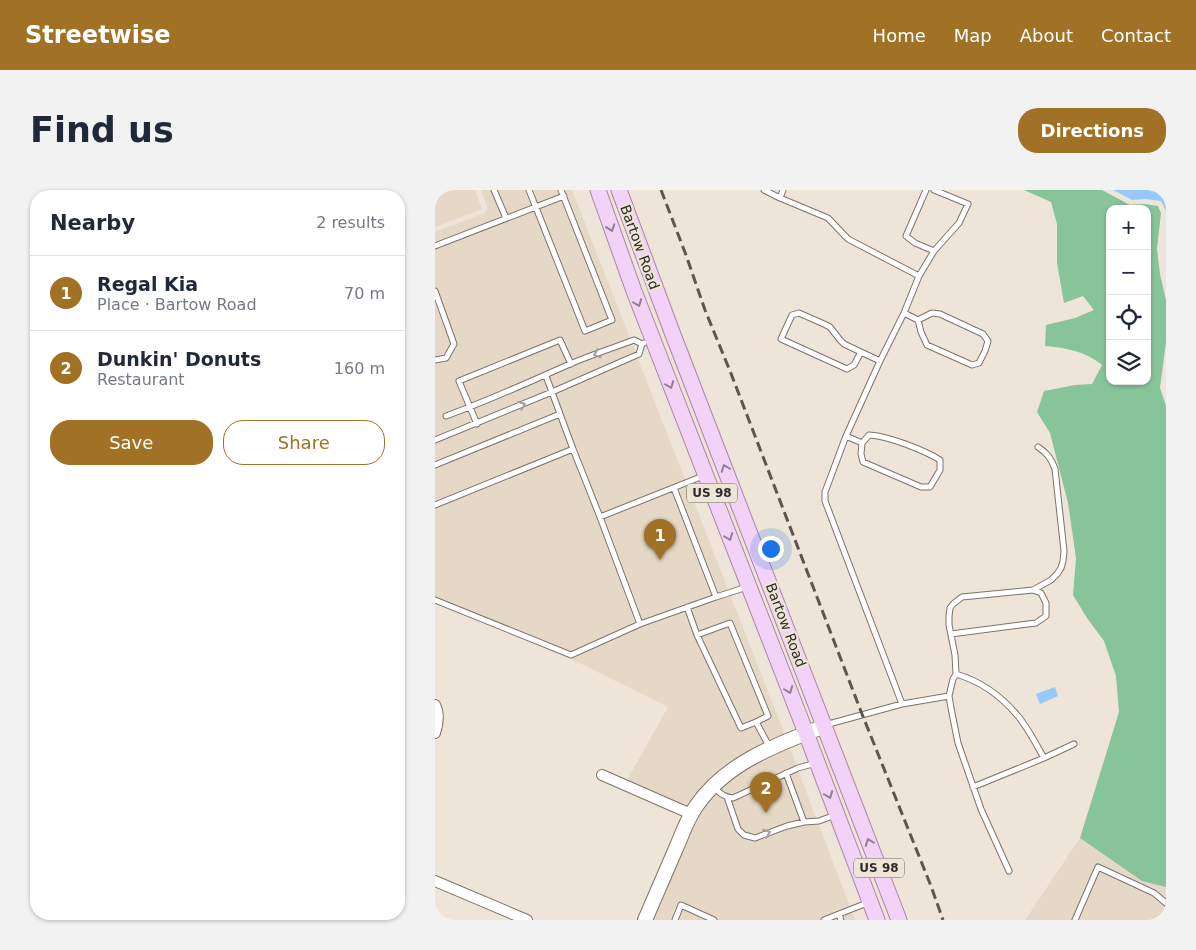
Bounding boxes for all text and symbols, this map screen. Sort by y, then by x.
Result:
text: Streetwise [25,21,171,49]
text: Home [873,25,926,46]
text: Map [954,25,992,46]
text: About [1020,25,1073,46]
text: Contact [1101,25,1171,46]
button: Directions [1018,108,1166,153]
text: Find us [30,110,174,150]
street label: Bartow Road [617,202,663,292]
map controls [1106,205,1151,385]
button: + [1106,205,1151,250]
text: Nearby [50,211,135,235]
text: 2 results [316,213,385,232]
one-way arrow [605,224,615,232]
button: − [1106,250,1151,295]
text: Regal Kia [97,273,198,295]
text: 1 [60,284,72,303]
text: 70 m [344,284,385,303]
text: Place · Bartow Road [97,295,257,314]
button: locate [1106,295,1151,340]
one-way arrow [632,298,643,307]
button: layers [1106,340,1151,385]
text: Dunkin' Donuts [97,348,261,370]
one-way arrow [593,348,602,358]
text: 2 [60,359,72,378]
text: 160 m [334,359,385,378]
text: Restaurant [97,370,185,389]
one-way arrow [664,380,674,389]
one-way arrow [517,401,525,411]
button: Save [50,420,213,465]
button: Share [223,420,385,465]
one-way arrow [721,464,731,473]
road number: US 98 [687,484,737,502]
pin: 1 [644,519,676,560]
one-way arrow [723,532,733,540]
your location [758,536,784,562]
street label: Bartow Road [763,581,809,669]
one-way arrow [782,685,793,694]
pin: 2 [750,772,782,813]
one-way arrow [823,790,833,799]
one-way arrow [762,829,771,839]
one-way arrow [865,838,876,847]
road number: US 98 [854,858,904,878]

